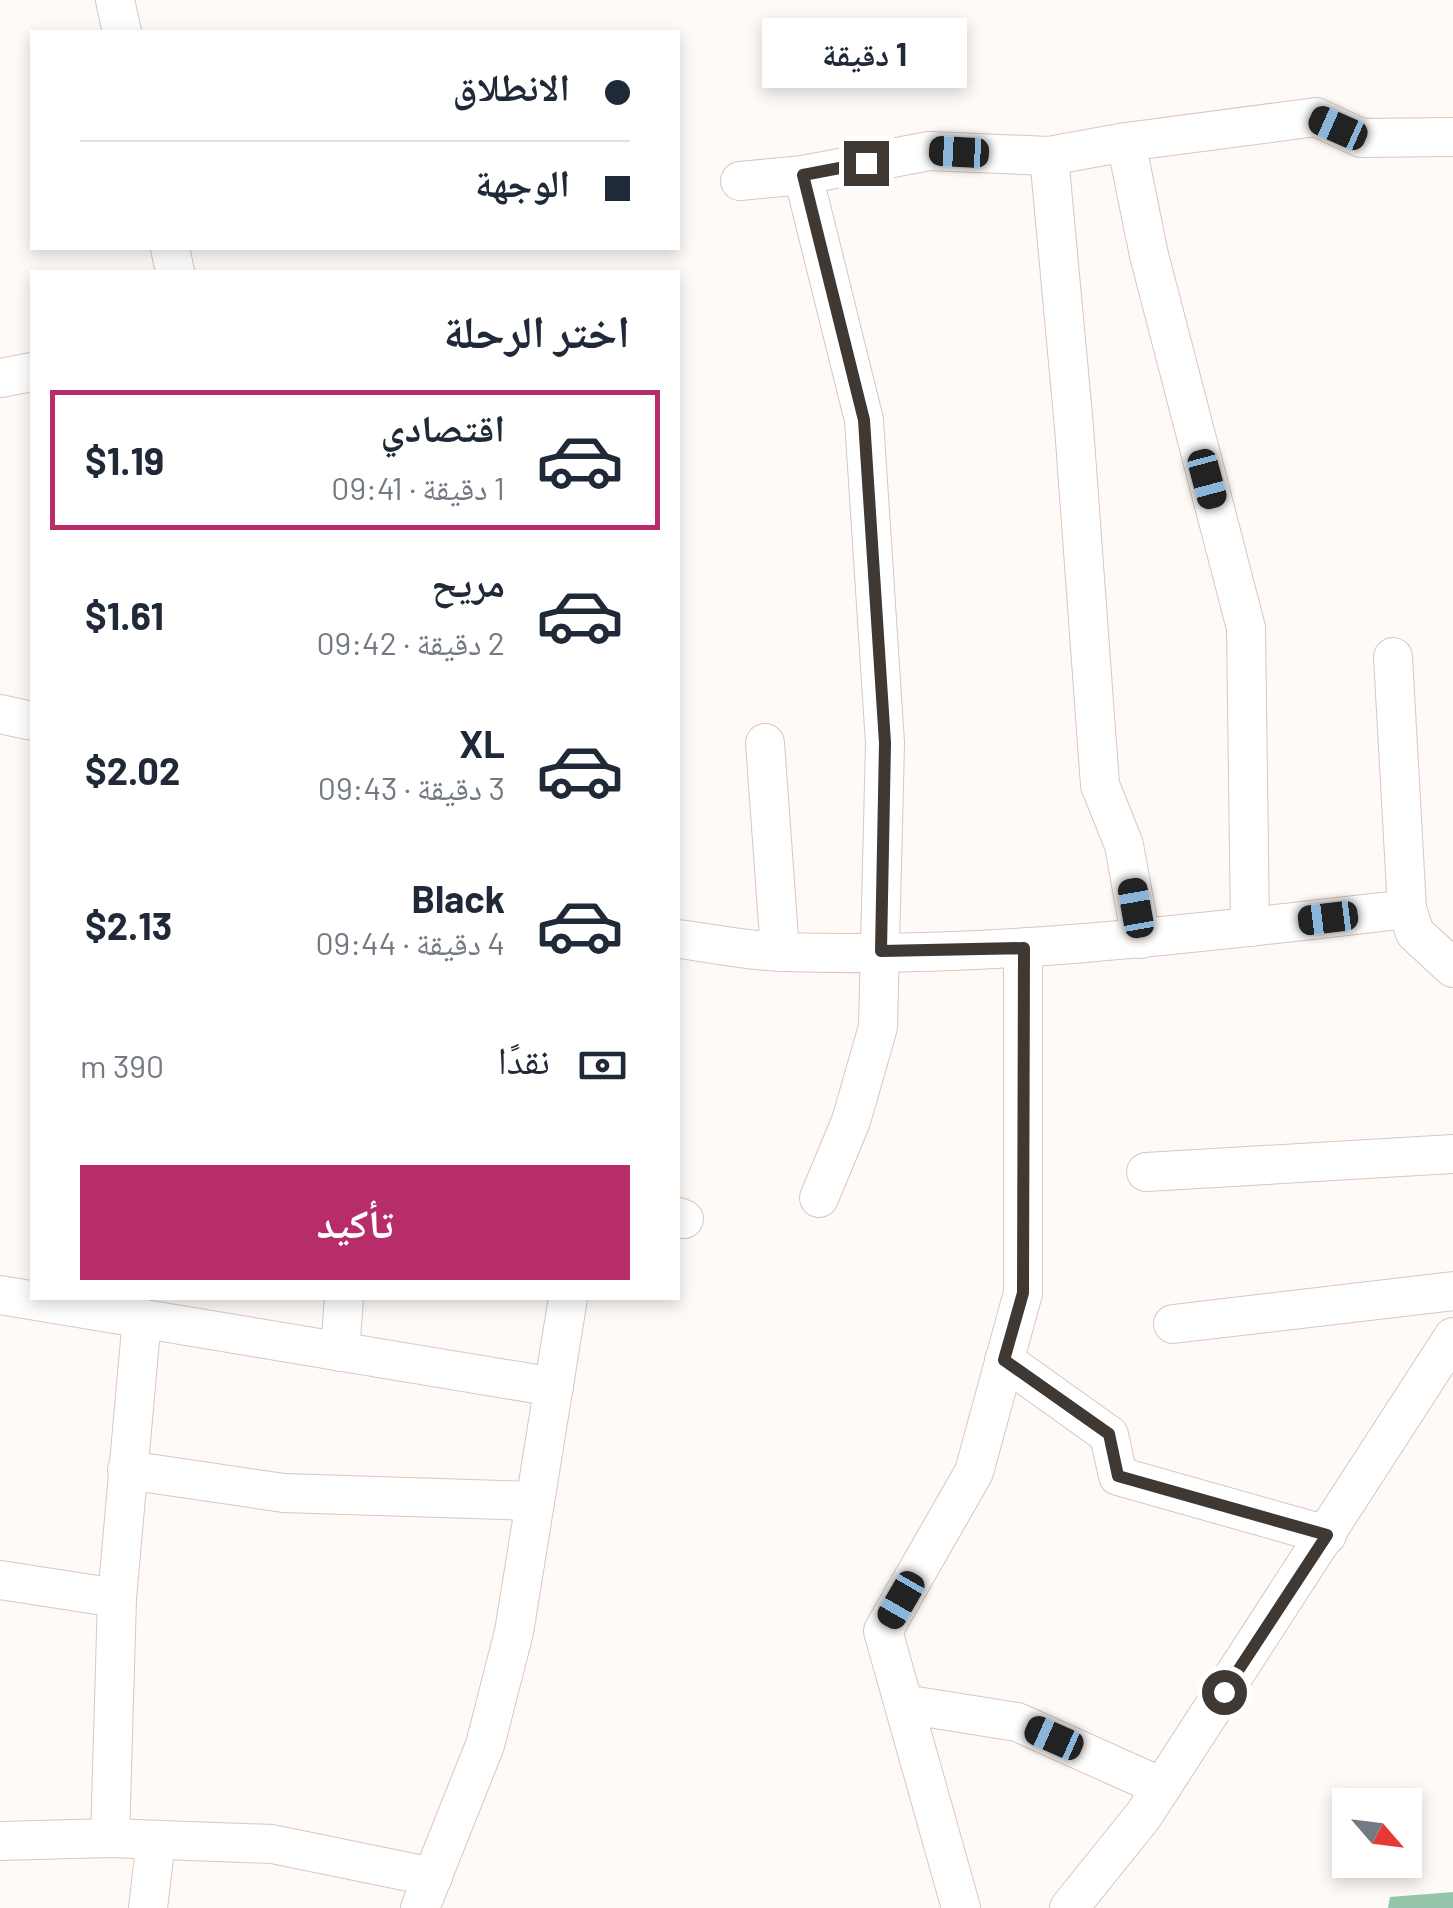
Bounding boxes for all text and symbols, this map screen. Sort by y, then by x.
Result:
callout: 1 دقيقة [764,18,968,88]
text: 1 دقيقة [822,34,907,72]
text: الانطلاق [452,63,570,109]
car [1304,102,1372,154]
car [928,135,990,169]
route end [844,141,889,186]
text: الوجهة [475,159,570,205]
text: اختر الرحلة [444,303,630,357]
text: اقتصادي [381,404,505,450]
icon: car [535,415,625,505]
text: $1.19 [85,437,164,483]
car [1185,446,1229,512]
text: 1 دقيقة · 09:41 [331,468,505,506]
text: مريح [431,559,505,605]
icon: car [535,570,625,660]
text: $1.61 [85,592,164,638]
text: 2 دقيقة · 09:42 [316,623,505,661]
text: XL [459,720,505,766]
icon: car [535,725,625,815]
text: $2.02 [85,747,180,793]
text: 3 دقيقة · 09:43 [318,768,505,806]
text: Black [411,875,505,921]
car [1116,876,1156,940]
icon: car [535,880,625,970]
car [1296,899,1360,937]
text: $2.13 [85,902,172,948]
text: 4 دقيقة · 09:44 [316,923,505,961]
text: نقدًا [498,1036,550,1082]
icon: cash [575,1038,630,1093]
text: 390 m [80,1046,164,1084]
button: تأكيد [80,1165,630,1280]
car [873,1567,929,1633]
route start [1202,1670,1247,1715]
car [1020,1712,1088,1764]
north arrow [1332,1788,1422,1878]
map controls [1332,1788,1422,1878]

